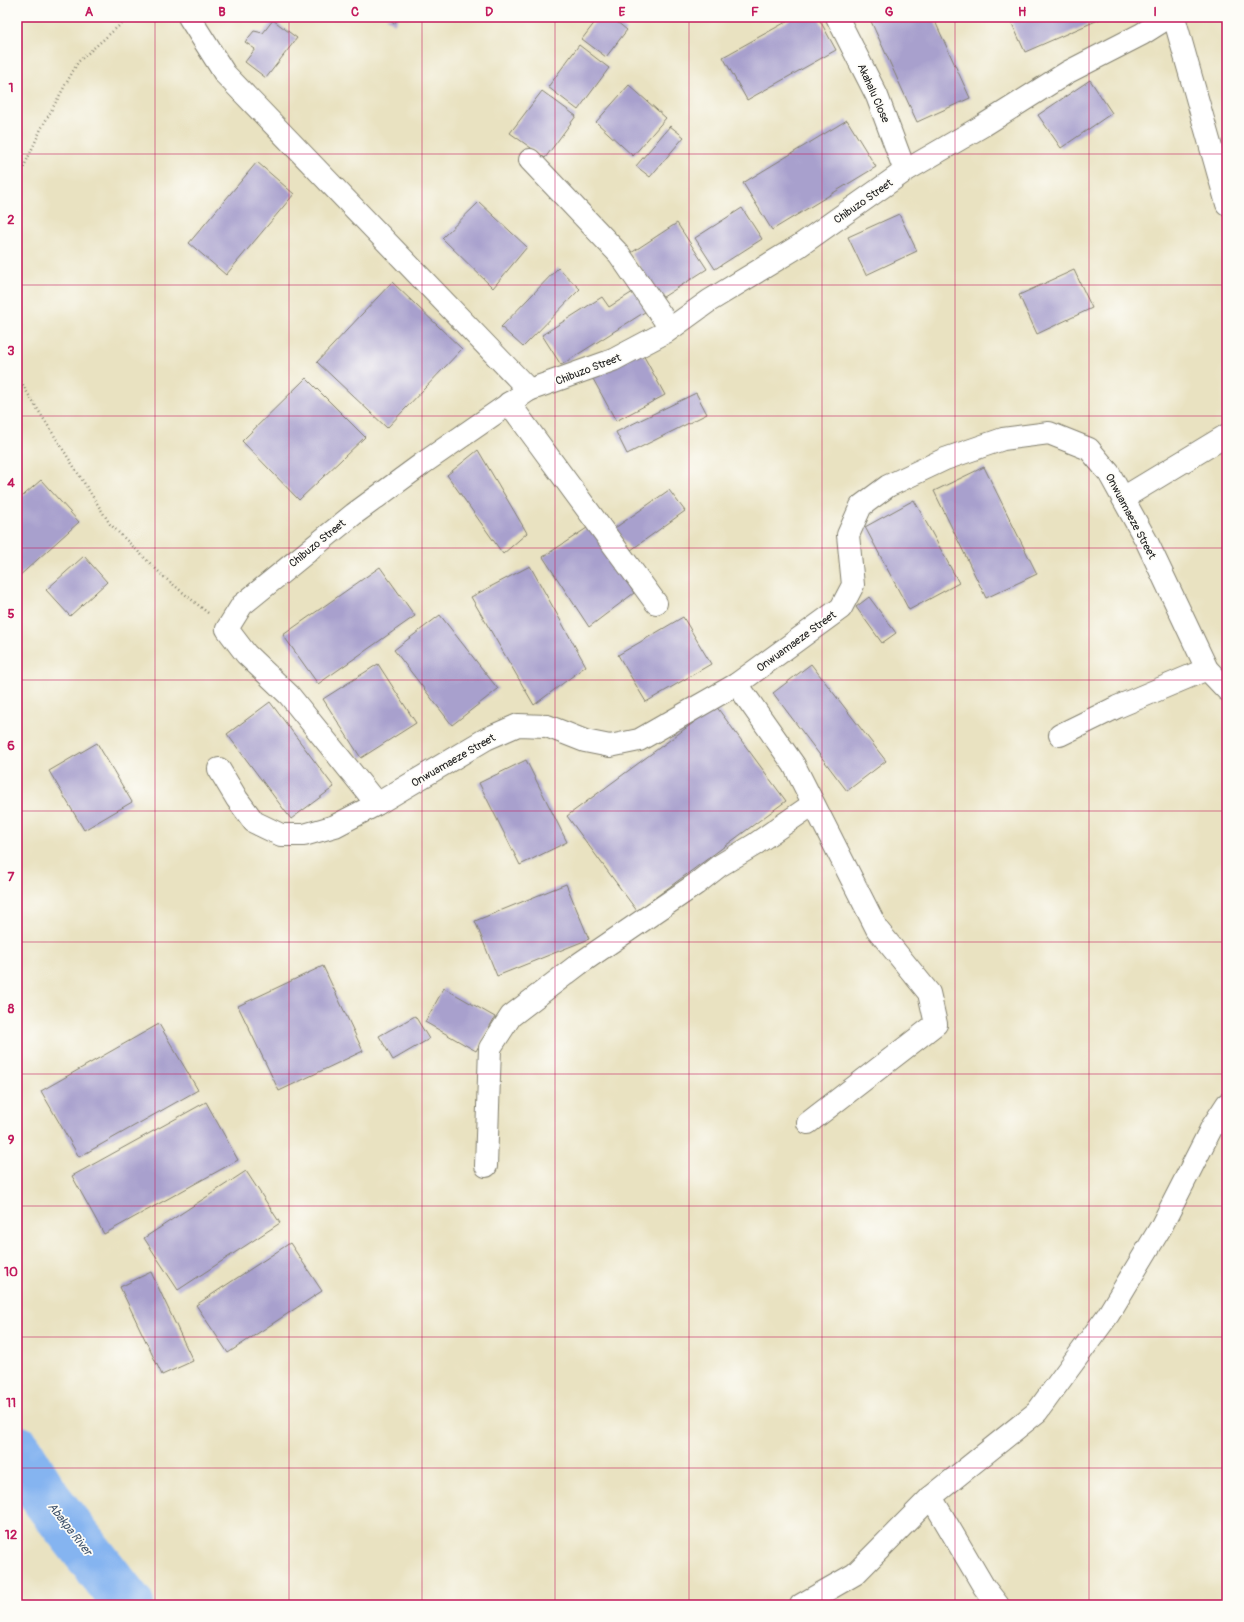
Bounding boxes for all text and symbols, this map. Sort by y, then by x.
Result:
text: A [85,4,94,20]
text: B [218,4,226,20]
text: C [351,4,359,20]
text: D [485,4,493,20]
text: E [619,4,626,20]
text: F [751,4,759,20]
text: G [885,4,894,20]
text: H [1018,4,1026,20]
text: I [1153,4,1157,20]
street label: Akahalu Close [855,62,893,125]
text: 1 [8,80,14,96]
street label: Chibuzo Street [831,176,896,226]
text: 2 [7,212,15,228]
text: 3 [7,343,15,359]
street label: Chibuzo Street [554,351,623,388]
street label: Onwuamaeze Street [1103,471,1159,562]
text: 4 [7,475,15,491]
street label: Chibuzo Street [286,516,349,570]
text: 5 [7,606,15,622]
street label: Onwuamaeze Street [754,608,839,675]
street label: Onwuamaeze Street [409,731,498,790]
text: 6 [7,738,15,754]
text: 7 [8,869,15,885]
text: 8 [8,1001,15,1017]
text: 9 [8,1132,15,1148]
text: 10 [4,1264,18,1280]
text: 11 [6,1395,16,1411]
water label: Abakpa River [44,1500,96,1560]
text: 12 [5,1527,17,1543]

